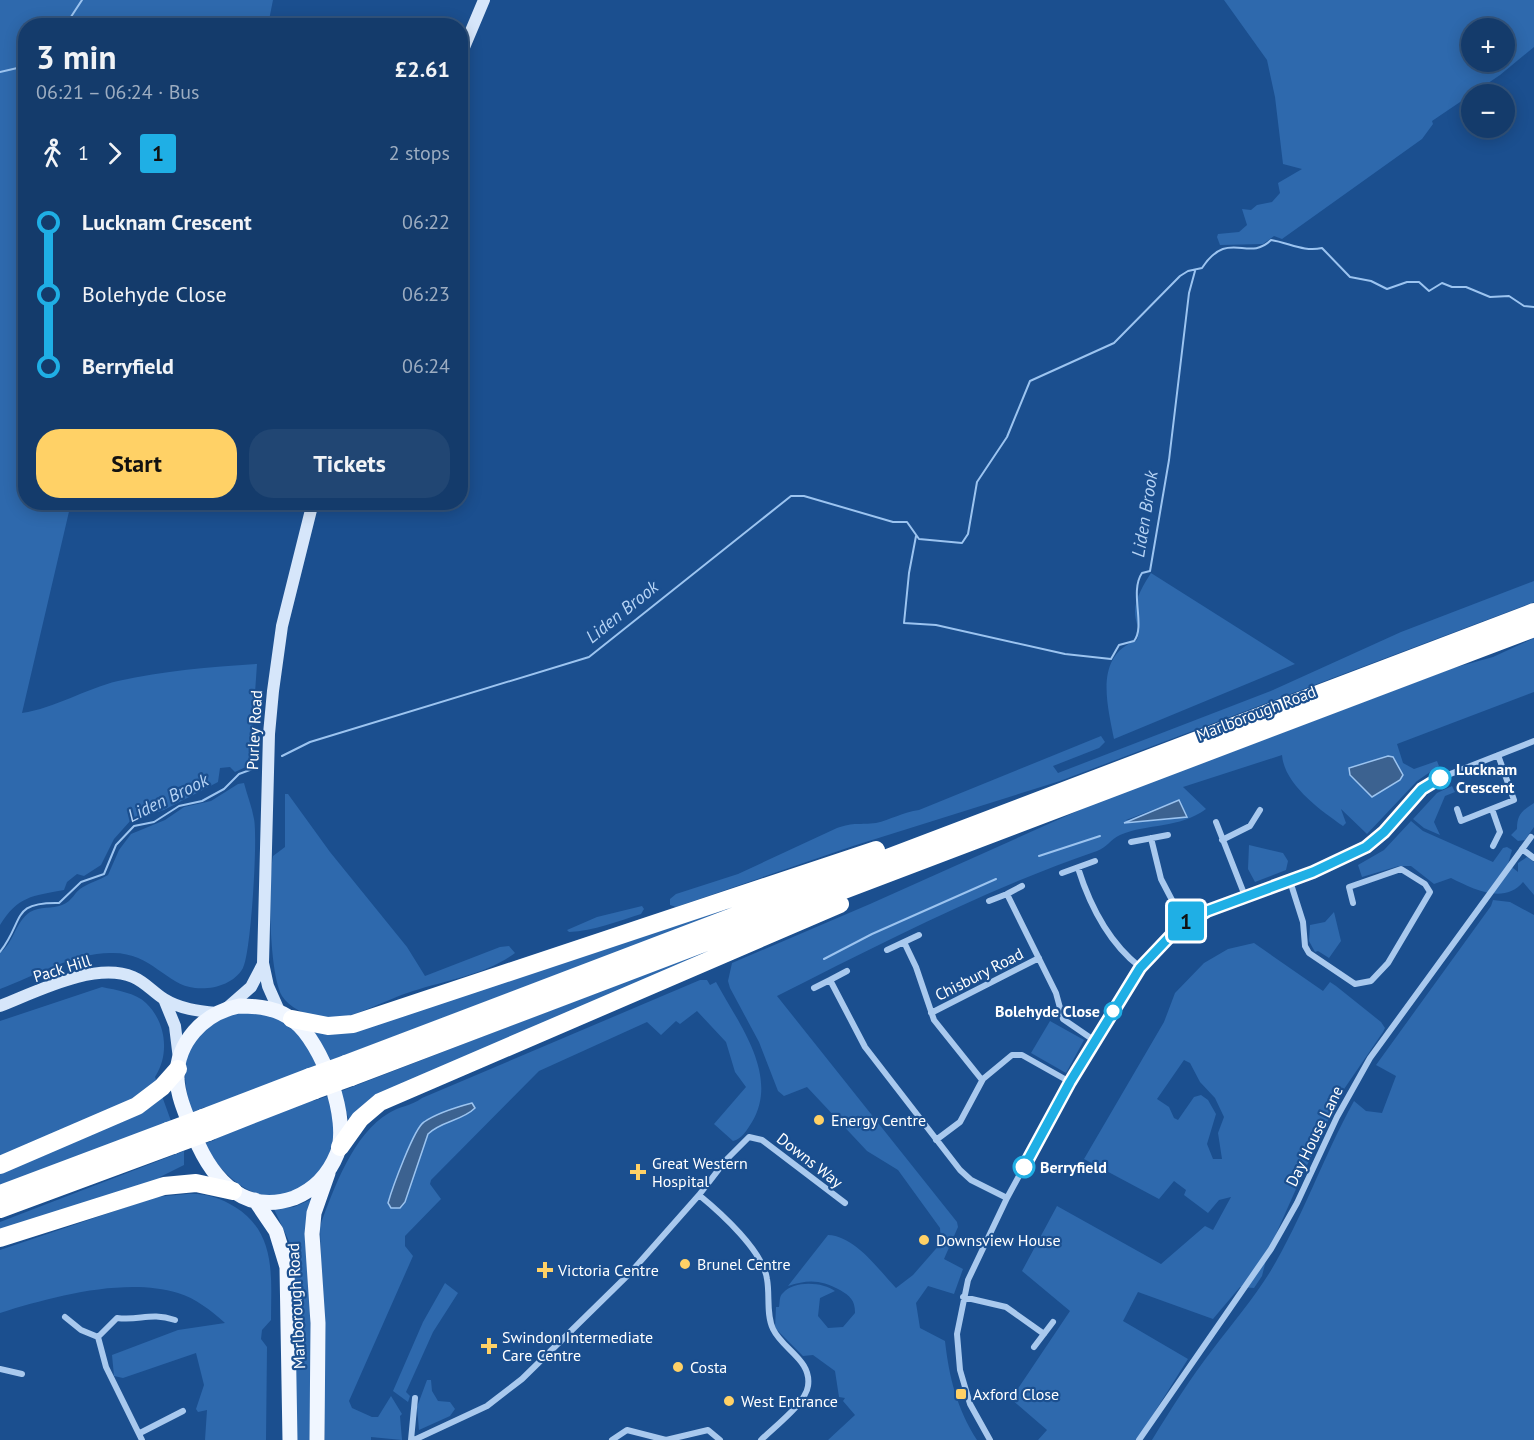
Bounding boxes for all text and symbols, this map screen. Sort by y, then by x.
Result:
map controls [1461,18,1515,138]
button: + [1461,18,1515,72]
text: 3 min [36,35,117,78]
text: £2.61 [395,55,450,83]
text: 06:21 – 06:24 · Bus [36,79,200,105]
button: − [1461,84,1515,138]
icon: walk [36,137,69,170]
icon: forward [98,137,131,170]
text: 1 [78,140,89,166]
text: 1 [152,140,164,167]
text: 2 stops [389,140,450,166]
text: Lucknam Crescent [82,208,252,236]
text: 06:22 [402,209,450,235]
text: Bolehyde Close [82,280,227,308]
text: 06:23 [402,281,450,307]
text: Berryfield [82,352,174,380]
text: 06:24 [402,353,450,379]
button: Start [36,429,237,498]
button: Tickets [249,429,450,498]
water label: Liden Brook [1126,468,1163,559]
water label: Liden Brook [581,575,663,648]
street label: Marlborough Road [1194,681,1318,745]
street label: Purley Road [242,690,266,770]
place label: Lucknam Crescent [1456,759,1517,797]
marker: Lucknam Crescent [1429,767,1451,789]
water label: Liden Brook [124,768,213,827]
line badge: 1 [1166,902,1206,940]
text: 1 [1180,908,1192,935]
street label: Chisbury Road [931,943,1027,1005]
street label: Pack Hill [31,950,94,986]
place label: Bolehyde Close [995,1001,1100,1021]
marker: Bolehyde Close [1104,1002,1122,1020]
street label: Day House Lane [1281,1082,1347,1190]
place label: Energy Centre [831,1110,926,1130]
marker: Energy Centre [812,1113,826,1127]
street label: Downs Way [773,1128,847,1192]
place label: Great Western Hospital [652,1153,748,1191]
marker: Berryfield [1013,1156,1035,1178]
place label: Berryfield [1040,1157,1107,1177]
marker: Great Western Hospital [629,1163,647,1181]
place label: Downsview House [936,1230,1061,1250]
marker: Downsview House [917,1233,931,1247]
street label: Marlborough Road [283,1243,309,1369]
place label: Brunel Centre [697,1254,791,1274]
marker: Brunel Centre [678,1257,692,1271]
place label: Victoria Centre [557,1260,659,1280]
marker: Victoria Centre [536,1261,554,1279]
place label: Swindon Intermediate Care Centre [502,1327,653,1365]
marker: Swindon Intermediate Care Centre [480,1337,498,1355]
place label: Costa [690,1357,727,1377]
marker: Costa [671,1360,685,1374]
place label: Axford Close [973,1384,1059,1404]
marker: Axford Close [954,1387,968,1401]
place label: West Entrance [741,1391,838,1411]
marker: West Entrance [722,1394,736,1408]

